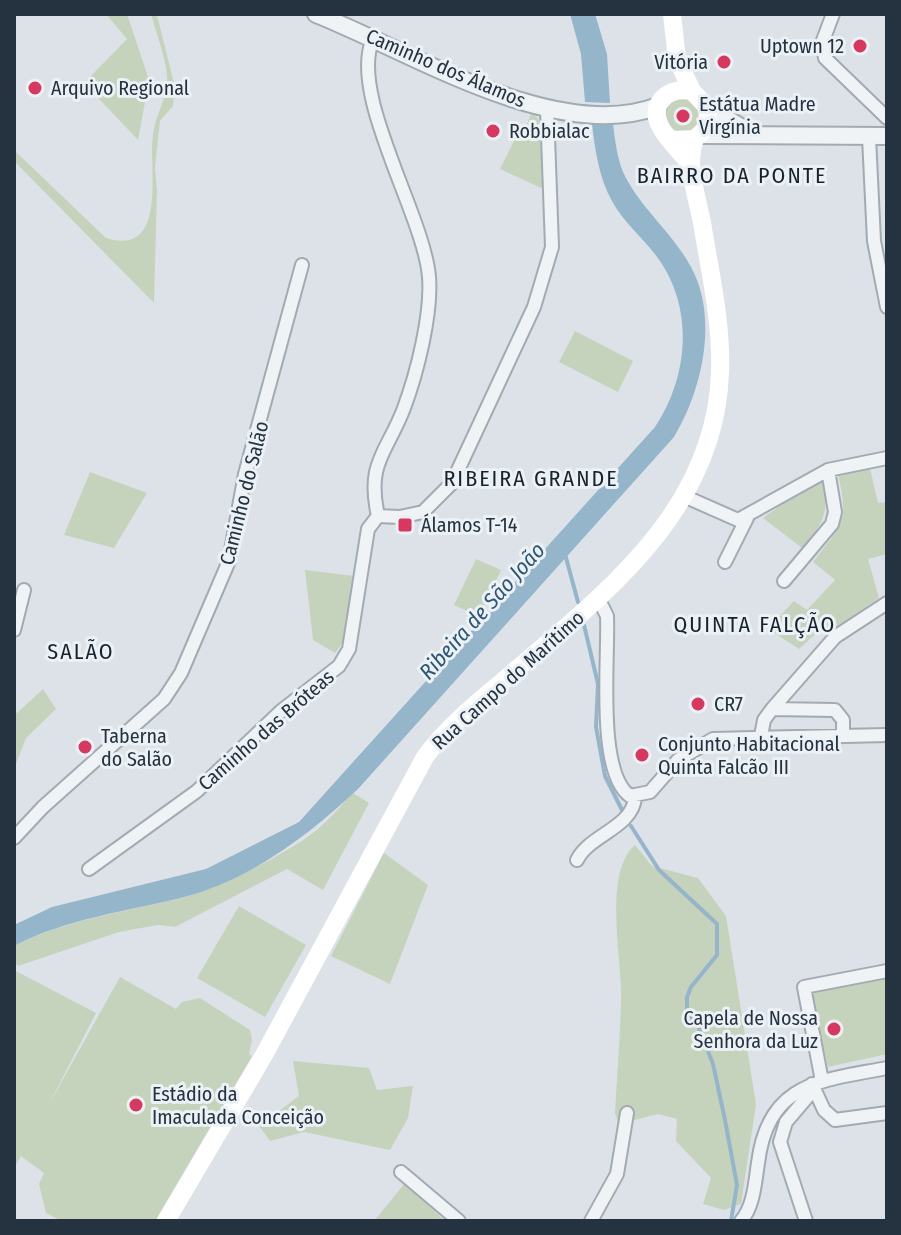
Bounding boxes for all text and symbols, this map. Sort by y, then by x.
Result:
street label: Caminho dos Álamos [363,24,529,112]
place label: Uptown 12 [760,34,844,58]
marker: Uptown 12 [851,37,869,55]
place label: Vitória [654,50,708,74]
marker: Vitória [715,53,733,71]
place label: Arquivo Regional [51,76,189,100]
marker: Arquivo Regional [26,79,44,97]
place label: Estátua Madre Virgínia [699,92,816,139]
marker: Estátua Madre Virgínia [674,107,692,125]
place label: Robbialac [509,119,590,143]
marker: Robbialac [484,122,502,140]
district label: BAIRRO DA PONTE [637,162,827,189]
street label: Caminho do Salão [215,419,273,567]
district label: RIBEIRA GRANDE [443,465,619,492]
place label: Álamos T-14 [421,513,518,537]
marker: Álamos T-14 [396,516,414,534]
water label: Ribeira de São João [413,537,551,685]
street label: Rua Campo do Marítimo [427,605,589,755]
district label: QUINTA FALÇÃO [674,611,836,639]
district label: SALÃO [47,638,115,665]
street label: Caminho das Bróteas [193,664,339,796]
place label: CR7 [714,692,743,716]
marker: CR7 [689,695,707,713]
place label: Taberna do Salão [101,724,172,771]
place label: Conjunto Habitacional Quinta Falcão III [658,732,840,779]
marker: Taberna do Salão [76,738,94,756]
marker: Conjunto Habitacional Quinta Falcão III [633,746,651,764]
place label: Capela de Nossa Senhora da Luz [684,1006,818,1053]
marker: Capela de Nossa Senhora da Luz [825,1020,843,1038]
place label: Estádio da Imaculada Conceição [152,1082,324,1129]
marker: Estádio da Imaculada Conceição [127,1096,145,1114]

